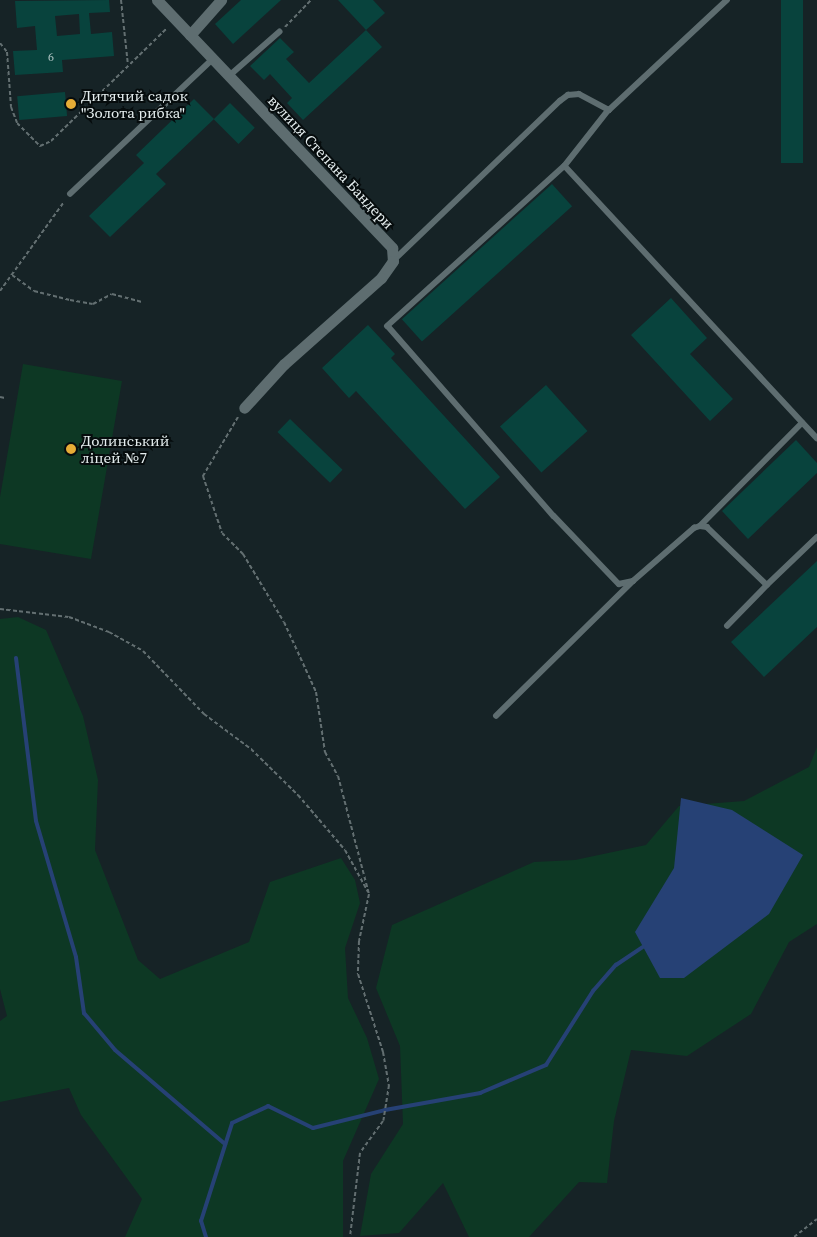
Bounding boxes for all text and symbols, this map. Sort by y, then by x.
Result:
house number: 6 [48,51,54,65]
place label: Дитячий садок "Золота рибка" [81,86,188,121]
street label: вулиця Степана Бандери [264,91,398,233]
marker: Дитячий садок "Золота рибка" [65,98,77,110]
place label: Долинський ліцей №7 [81,431,169,466]
marker: Долинський ліцей №7 [65,443,77,455]

